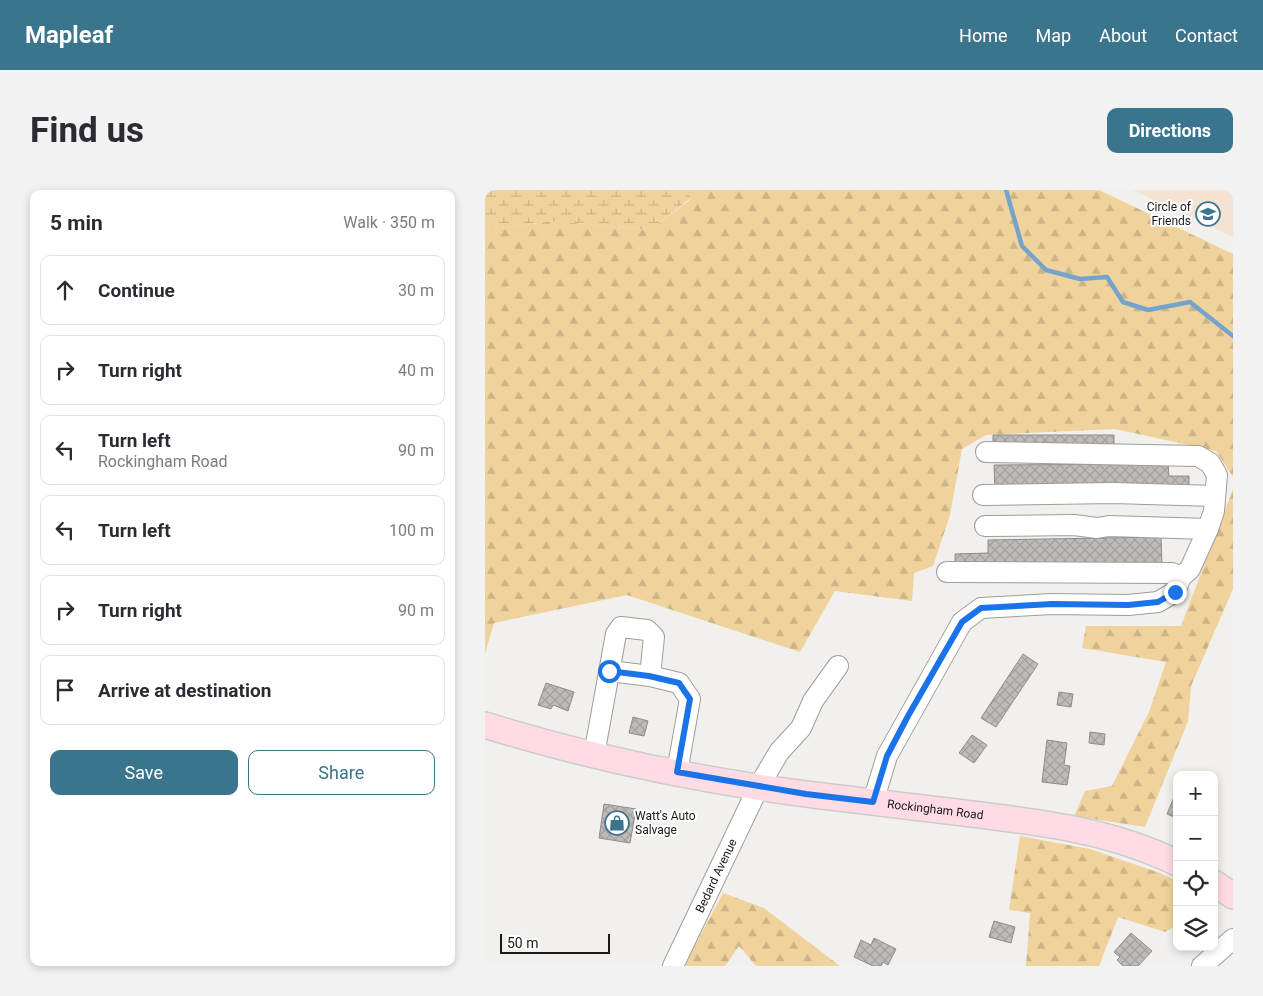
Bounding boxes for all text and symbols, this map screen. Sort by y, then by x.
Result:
text: Mapleaf [25,21,113,49]
text: Home [959,25,1008,46]
text: Map [1036,25,1071,46]
text: About [1099,25,1147,46]
text: Contact [1175,25,1238,46]
button: Directions [1107,108,1233,153]
text: Find us [30,110,144,151]
place label: Circle of Friends [1147,200,1192,228]
school or university icon: Circle of Friends [1195,201,1221,227]
text: 5 min [50,211,103,235]
text: Walk · 350 m [343,213,435,232]
icon: ahead [51,276,79,304]
text: Continue [98,279,175,302]
text: 30 m [398,281,434,300]
icon: right [51,356,79,384]
text: Turn right [98,359,182,382]
text: 40 m [398,361,434,380]
text: Turn left [98,429,171,452]
icon: left [51,436,79,464]
text: 90 m [398,441,434,460]
text: Rockingham Road [98,452,227,471]
icon: left [51,516,79,544]
text: Turn left [98,519,171,542]
text: 100 m [389,521,434,540]
route end [1164,581,1187,604]
icon: right [51,596,79,624]
text: Turn right [98,599,182,622]
text: 90 m [398,601,434,620]
route start [598,660,621,683]
icon: arrive [51,676,79,704]
text: Arrive at destination [98,679,271,702]
button: Save [50,750,238,795]
button: Share [248,750,435,795]
map controls [1173,771,1218,951]
button: + [1173,771,1218,816]
street label: Rockingham Road [886,797,984,822]
place label: Watt's Auto Salvage [635,809,696,837]
shop icon: Watt's Auto Salvage [604,810,630,836]
button: − [1173,816,1218,861]
street label: Bedard Avenue [693,837,740,915]
button: locate [1173,861,1218,906]
button: layers [1173,906,1218,951]
scale bar [500,931,610,954]
text: 50 m [507,935,539,951]

